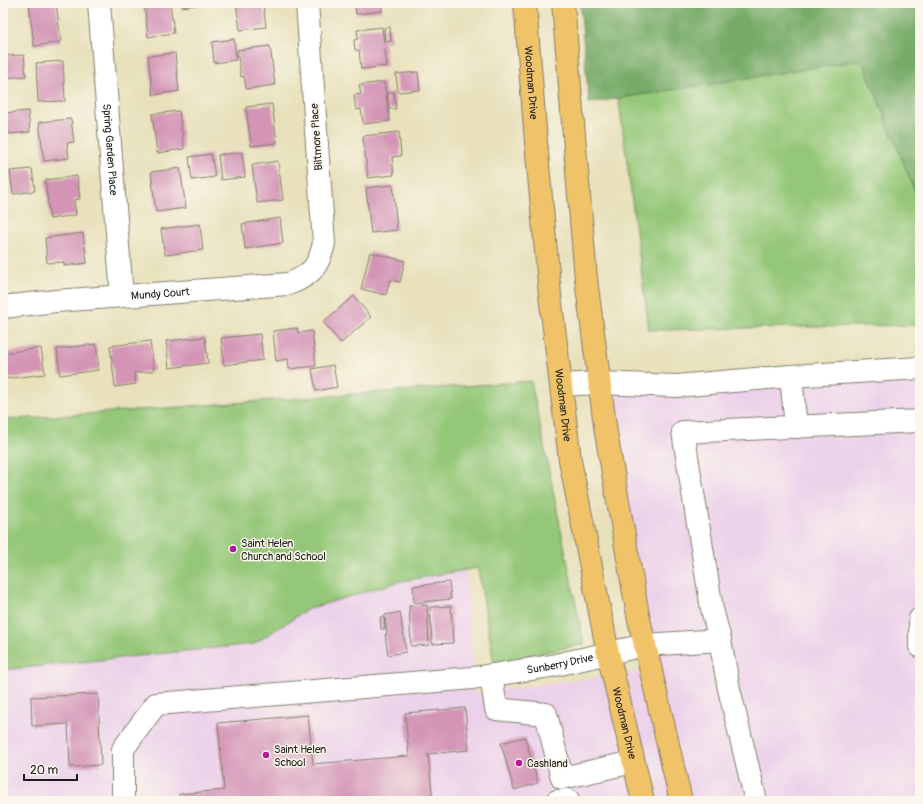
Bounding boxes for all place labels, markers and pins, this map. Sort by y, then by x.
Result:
place label: Saint Helen Church and School [241,537,326,563]
marker: Saint Helen Church and School [228,544,238,554]
place label: Saint Helen School [274,743,326,769]
marker: Saint Helen School [261,750,271,760]
place label: Cashland [527,757,568,770]
marker: Cashland [514,758,524,768]

